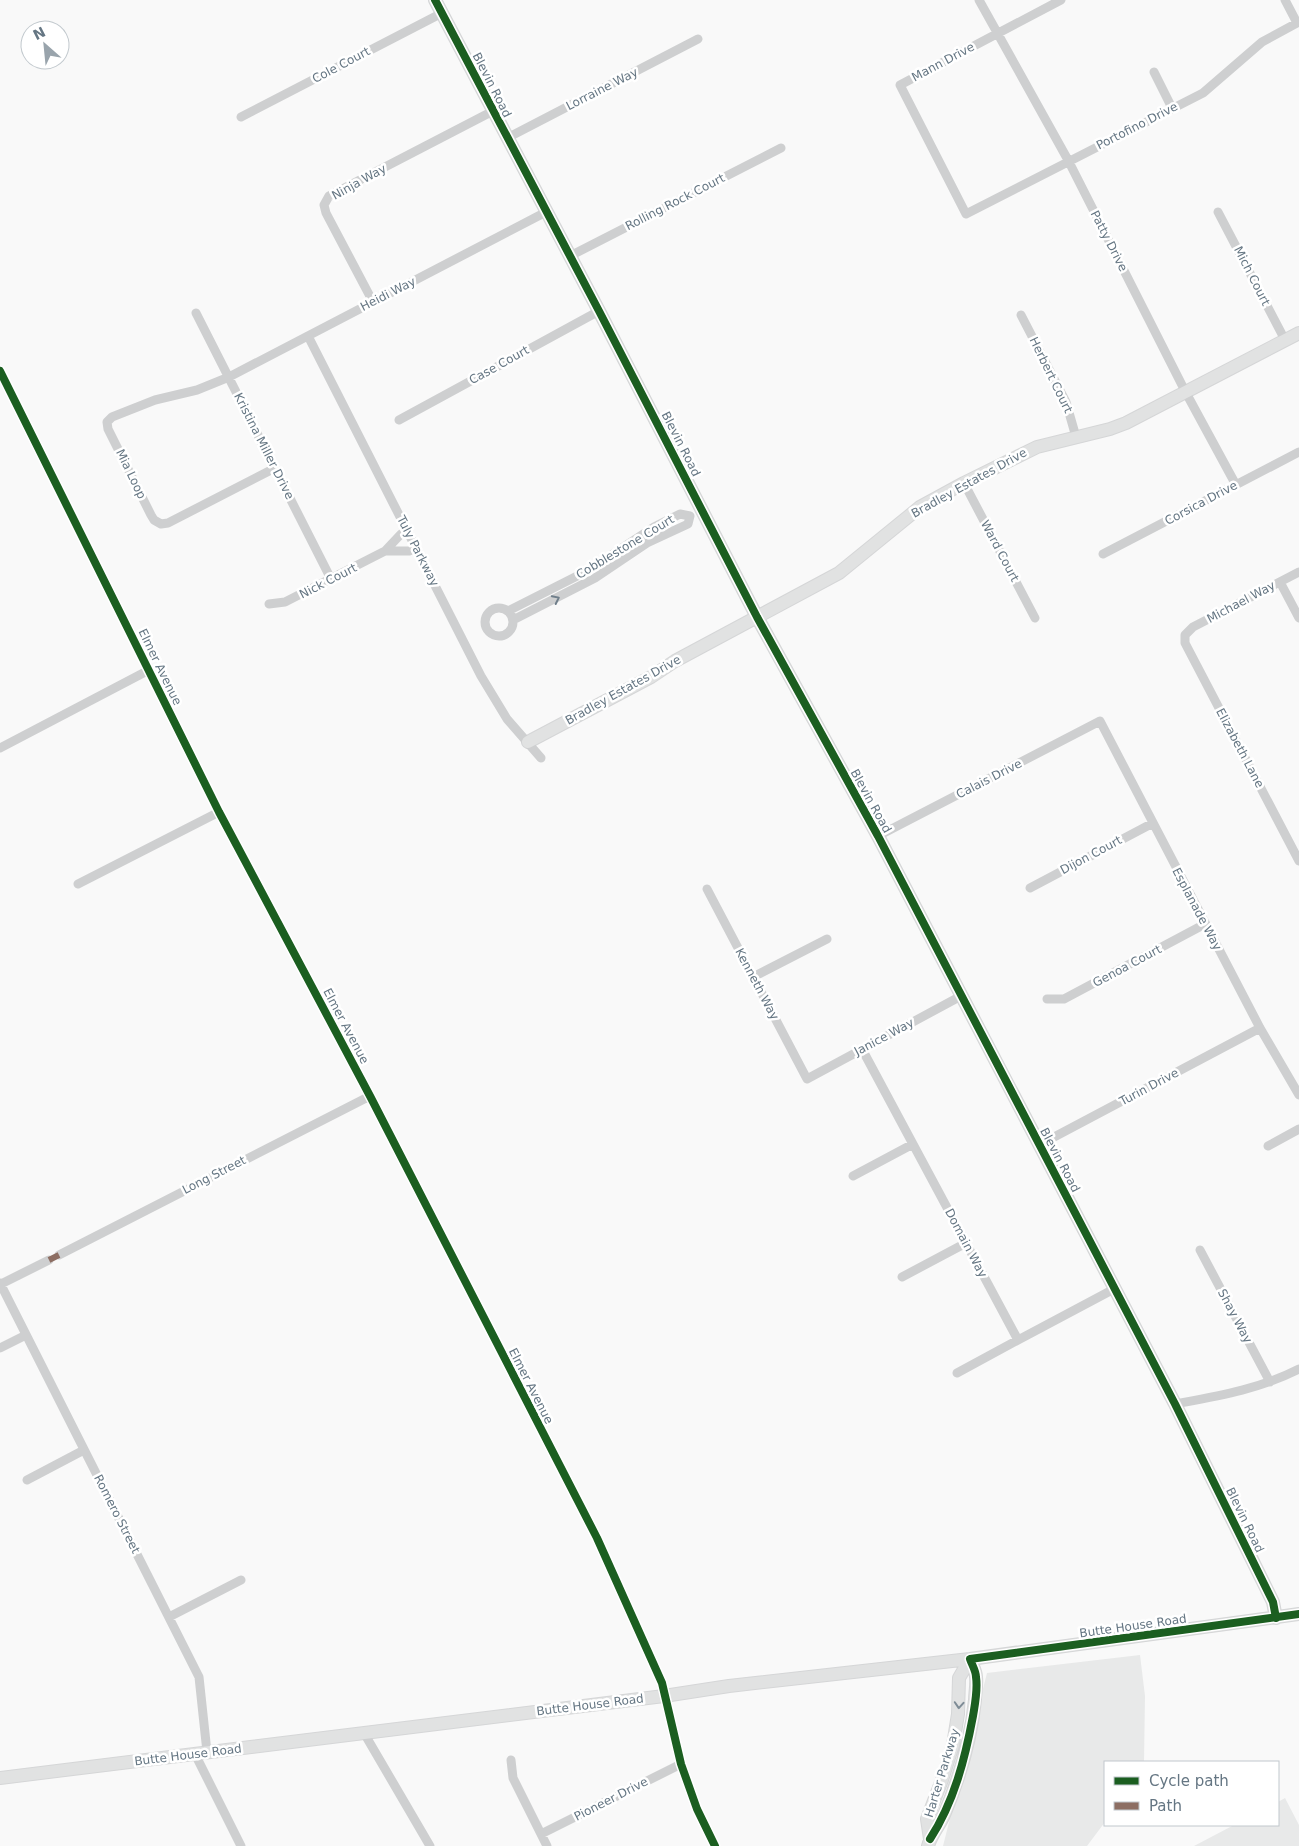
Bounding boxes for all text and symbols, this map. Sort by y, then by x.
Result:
north arrow [20,20,70,70]
text: N [30,24,48,43]
street label: Mann Drive [909,40,977,84]
street label: Cole Court [310,44,372,86]
street label: Blevin Road [470,50,514,120]
street label: Lorraine Way [564,65,640,113]
street label: Portofino Drive [1094,99,1180,153]
street label: Ninja Way [329,161,389,203]
street label: Rolling Rock Court [623,171,727,233]
street label: Patty Drive [1088,208,1130,274]
street label: Mich Court [1231,244,1273,308]
street label: Heidi Way [358,274,418,314]
street label: Herbert Court [1027,335,1076,416]
street label: Case Court [467,343,532,387]
street label: Kristina Miller Drive [231,390,297,502]
street label: Blevin Road [659,409,703,479]
street label: Bradley Estates Drive [909,445,1029,521]
street label: Mia Loop [113,447,149,501]
street label: Corsica Drive [1162,478,1240,528]
street label: Tuly Parkway [394,512,442,589]
street label: Cobblestone Court [574,512,677,582]
street label: Ward Court [978,518,1022,584]
street label: Nick Court [297,560,359,601]
street label: Michael Way [1204,578,1278,626]
one-way arrow [551,595,560,605]
street label: Elmer Avenue [135,626,185,708]
street label: Bradley Estates Drive [563,652,683,728]
street label: Elizabeth Lane [1213,706,1267,790]
street label: Calais Drive [954,756,1024,802]
street label: Blevin Road [848,767,894,835]
street label: Dijon Court [1058,833,1124,877]
street label: Esplanade Way [1169,865,1225,953]
street label: Genoa Court [1090,942,1164,990]
street label: Kenneth Way [732,946,782,1022]
street label: Elmer Avenue [320,986,372,1066]
street label: Janice Way [851,1016,916,1059]
street label: Turin Drive [1116,1066,1181,1109]
street label: Blevin Road [1037,1125,1083,1195]
street label: Long Street [180,1153,248,1197]
street label: Domain Way [942,1206,990,1280]
street label: Shay Way [1215,1287,1255,1345]
street label: Elmer Avenue [506,1346,556,1426]
street label: Romero Street [91,1472,143,1556]
street label: Blevin Road [1223,1485,1267,1555]
street label: Butte House Road [1079,1612,1187,1640]
street label: Butte House Road [536,1691,644,1719]
one-way arrow [954,1701,965,1709]
street label: Harter Parkway [922,1727,962,1819]
street label: Butte House Road [134,1741,242,1769]
legend [1104,1761,1279,1826]
text: Cycle path [1149,1772,1229,1790]
street label: Pioneer Drive [572,1774,650,1824]
text: Path [1149,1797,1182,1815]

